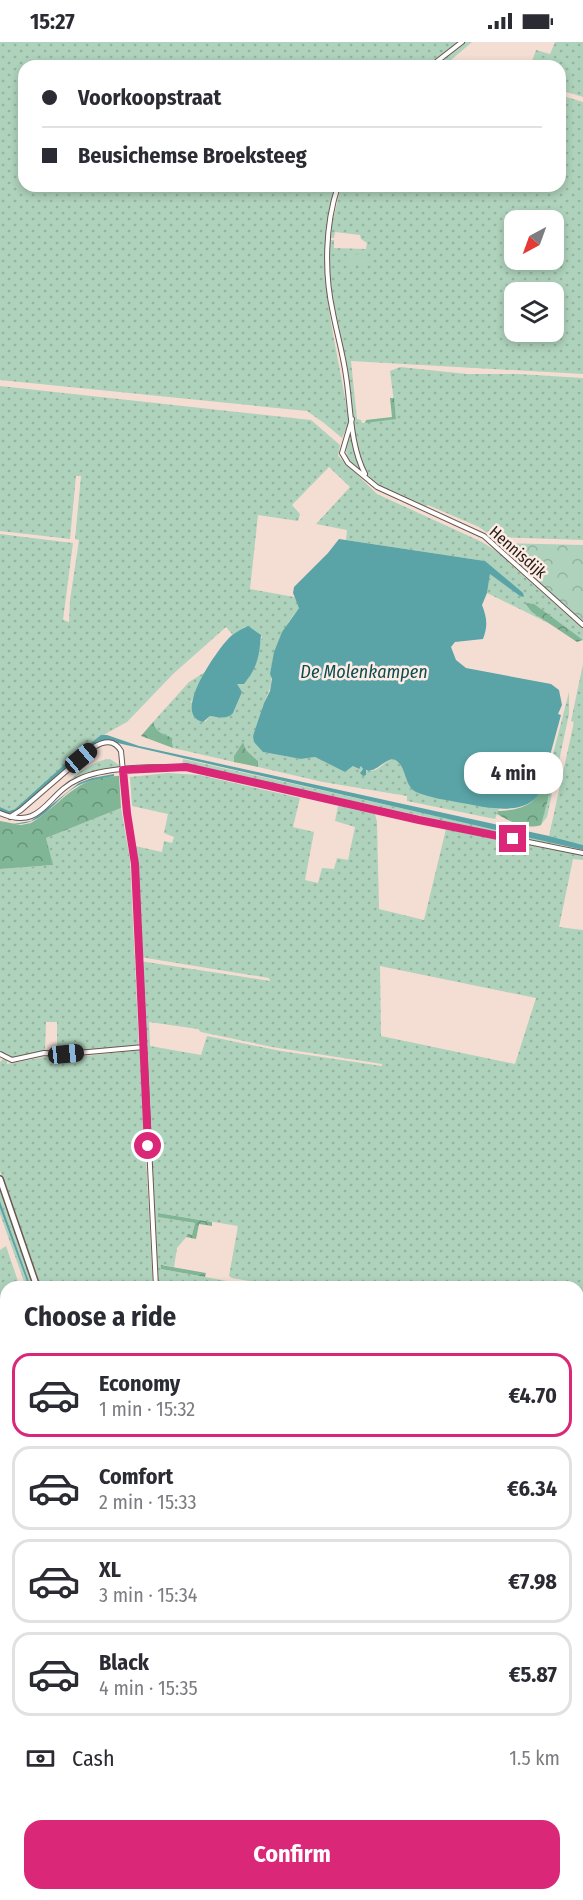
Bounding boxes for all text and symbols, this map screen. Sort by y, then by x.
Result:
text: 15:27 [30,8,75,35]
text: Voorkoopstraat [78,84,221,111]
text: Beusichemse Broeksteeg [78,142,307,169]
north arrow [504,210,564,270]
map controls [504,210,564,342]
button: layers [504,282,564,342]
street label: Hennisdijk [486,522,551,582]
water label: De Molenkampen [300,661,428,683]
car [61,740,101,776]
callout: 4 min [464,752,562,794]
text: 4 min [491,761,536,785]
route end [499,825,526,852]
car [47,1043,85,1065]
route start [134,1132,161,1159]
text: Choose a ride [24,1301,176,1333]
icon: car [27,1368,81,1422]
text: Economy [99,1370,180,1397]
text: €4.70 [508,1382,557,1409]
text: 1 min · 15:32 [99,1397,195,1421]
icon: car [27,1461,81,1515]
text: Comfort [99,1463,173,1490]
text: €6.34 [507,1475,557,1502]
text: 2 min · 15:33 [99,1490,197,1514]
icon: car [27,1554,81,1608]
text: XL [99,1556,121,1583]
text: €7.98 [508,1568,557,1595]
text: 3 min · 15:34 [99,1583,197,1607]
icon: car [27,1647,81,1701]
text: Black [99,1649,149,1676]
text: €5.87 [509,1661,557,1688]
text: 4 min · 15:35 [99,1676,198,1700]
icon: cash [24,1742,57,1775]
text: Cash [72,1745,115,1772]
text: 1.5 km [509,1746,560,1770]
button: Confirm [24,1820,560,1889]

